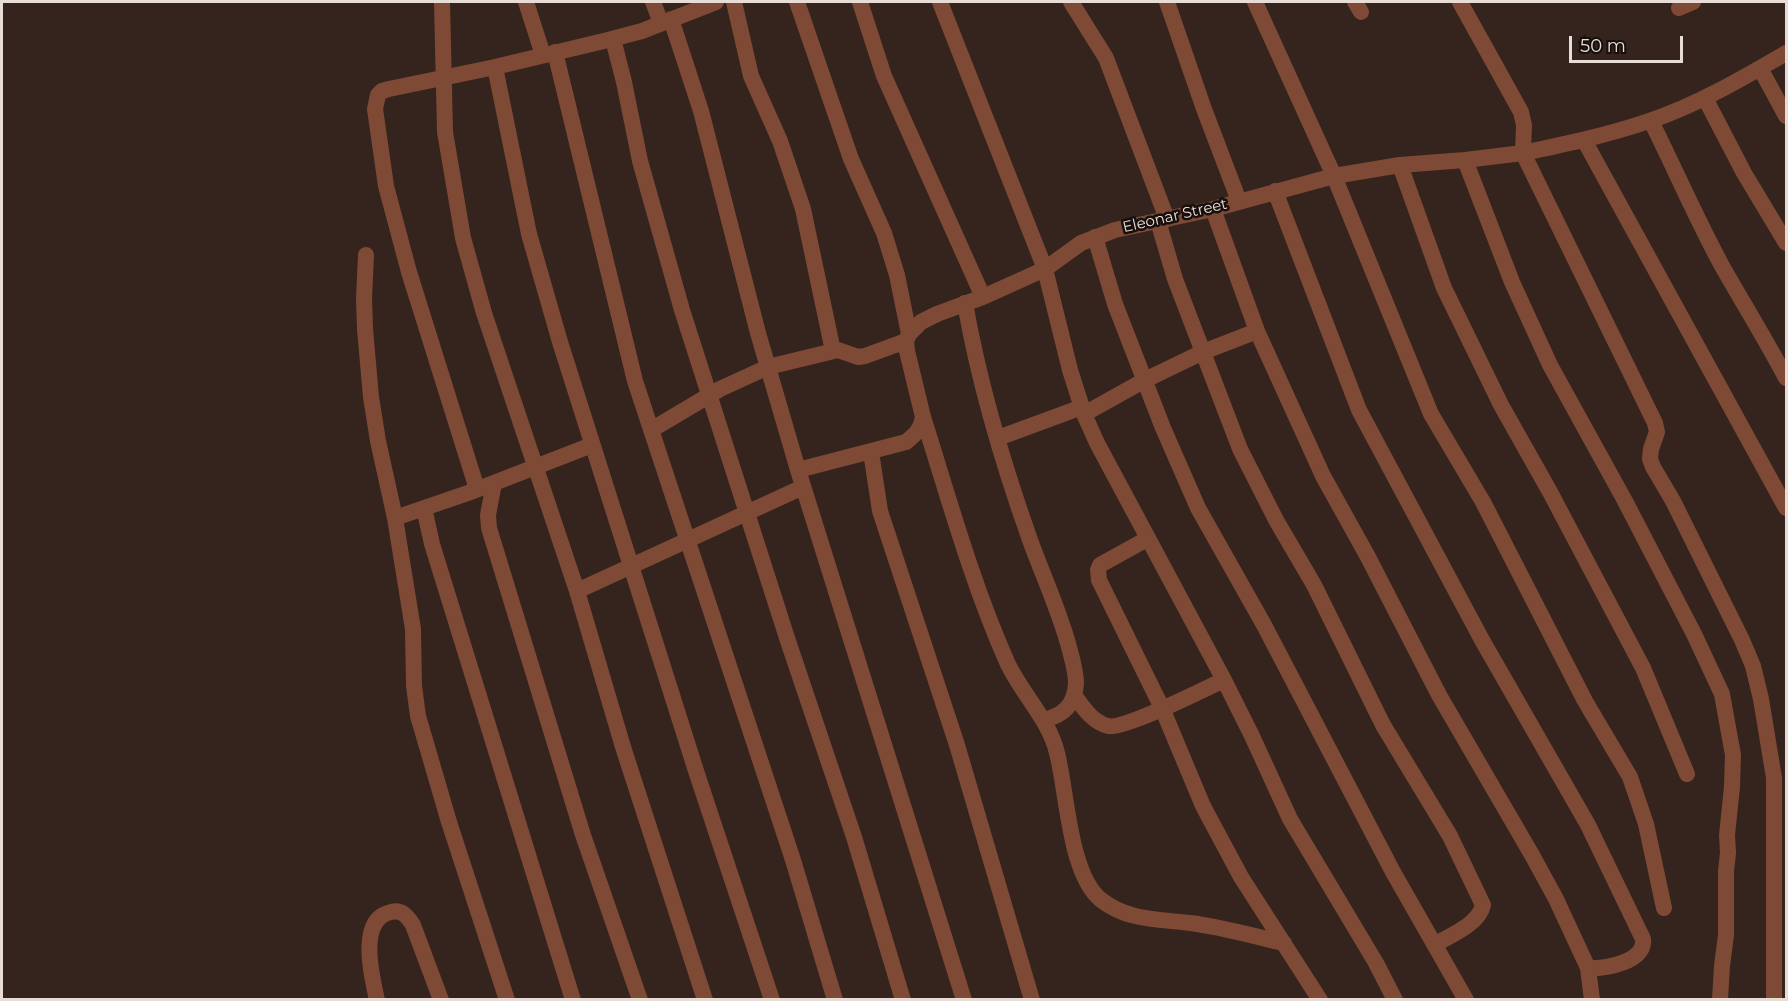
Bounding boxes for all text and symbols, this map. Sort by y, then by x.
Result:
scale bar [1572,24,1686,62]
text: 50 m [1580,35,1626,57]
street label: Eleonar Street [1121,195,1229,237]

